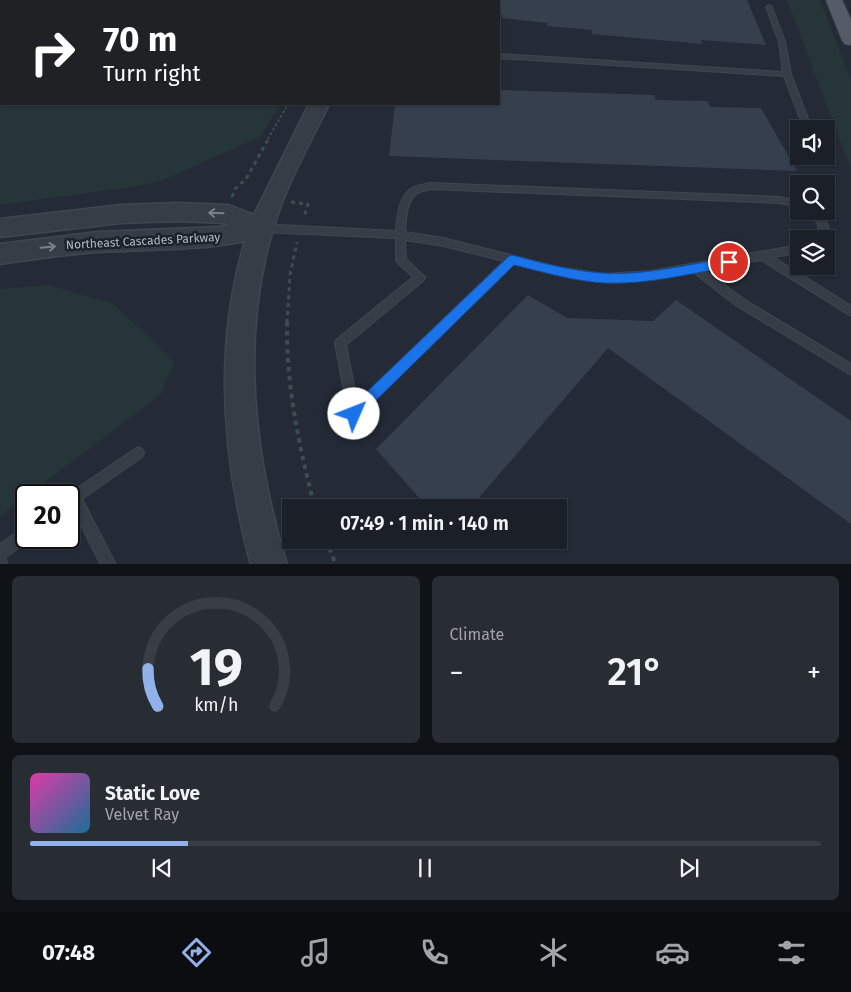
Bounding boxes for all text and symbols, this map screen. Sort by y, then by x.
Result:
text: 70 m [103,18,177,60]
icon: right [20,20,85,85]
text: Turn right [103,60,200,87]
map controls [790,120,835,275]
button: sound [790,120,835,165]
button: search [790,175,835,220]
one-way arrow [208,209,224,218]
street label: Northeast Cascades Parkway [65,230,221,252]
button: layers [790,230,835,275]
pin [708,241,750,283]
one-way arrow [40,242,56,252]
icon: arrive [715,248,743,276]
position arrow [327,387,379,439]
speed limit sign: 20 [15,484,80,549]
text: 07:49 · 1 min · 140 m [340,512,509,535]
text: Climate [450,625,504,644]
text: 19 [189,636,242,699]
text: 21° [607,649,663,695]
text: − [450,656,464,689]
text: + [807,656,821,689]
text: km/h [194,694,238,716]
text: Static Love [105,782,200,805]
text: Velvet Ray [105,805,179,824]
icon: previous [148,854,176,882]
icon: pause [411,854,439,882]
icon: next [675,854,703,882]
icon: directions [179,935,214,970]
icon: music [298,935,333,970]
icon: phone [417,935,452,970]
icon: climate [536,935,571,970]
icon: car [655,935,690,970]
icon: filters [774,935,809,970]
text: 07:48 [42,939,95,966]

